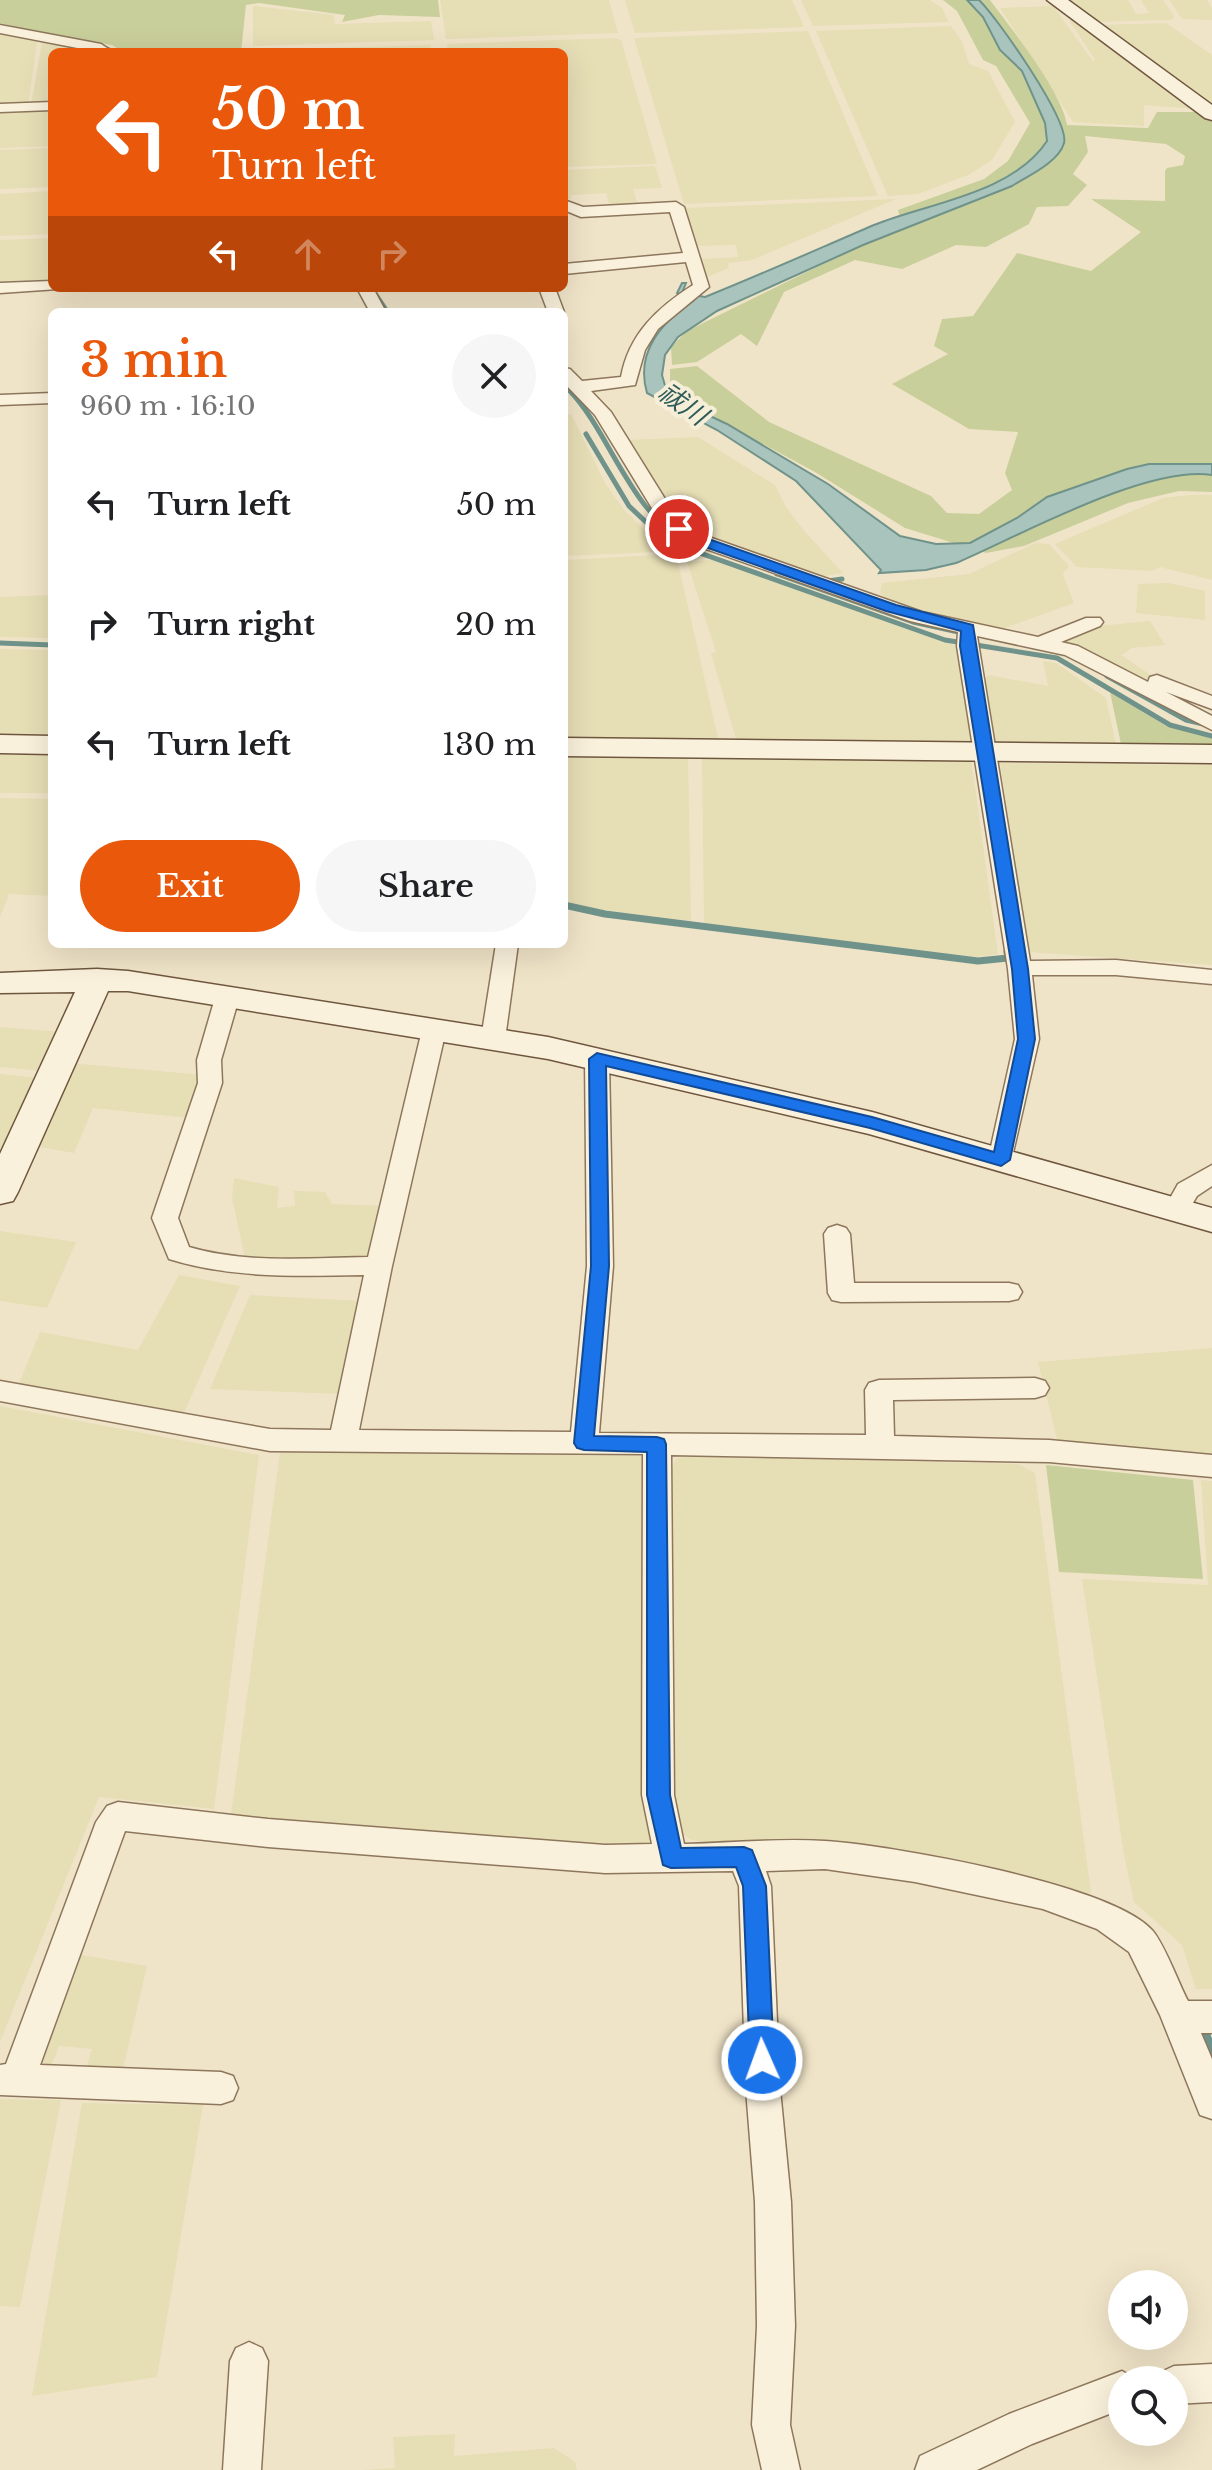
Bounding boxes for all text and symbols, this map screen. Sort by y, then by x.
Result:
text: 50 m [212,75,364,144]
icon: left [80,80,184,184]
text: Turn left [212,144,376,189]
icon: left [202,232,246,276]
icon: ahead [286,232,330,276]
icon: right [370,232,414,276]
text: 3 min [80,330,227,390]
button: close [452,334,536,418]
water label: 祓川 [653,376,716,434]
text: 960 m · 16:10 [80,390,256,422]
icon: left [80,482,124,526]
text: Turn left [148,486,291,523]
text: 50 m [457,486,536,523]
pin [645,495,713,563]
icon: arrive [657,507,701,551]
icon: right [80,602,124,646]
text: Turn right [148,606,315,643]
text: 20 m [455,606,536,643]
icon: left [80,722,124,766]
text: Turn left [148,726,291,763]
text: 130 m [442,726,536,763]
button: Exit [80,840,300,932]
button: Share [316,840,536,932]
position arrow [720,2018,804,2102]
map controls [1108,2270,1188,2446]
button: sound [1108,2270,1188,2350]
button: search [1108,2366,1188,2446]

